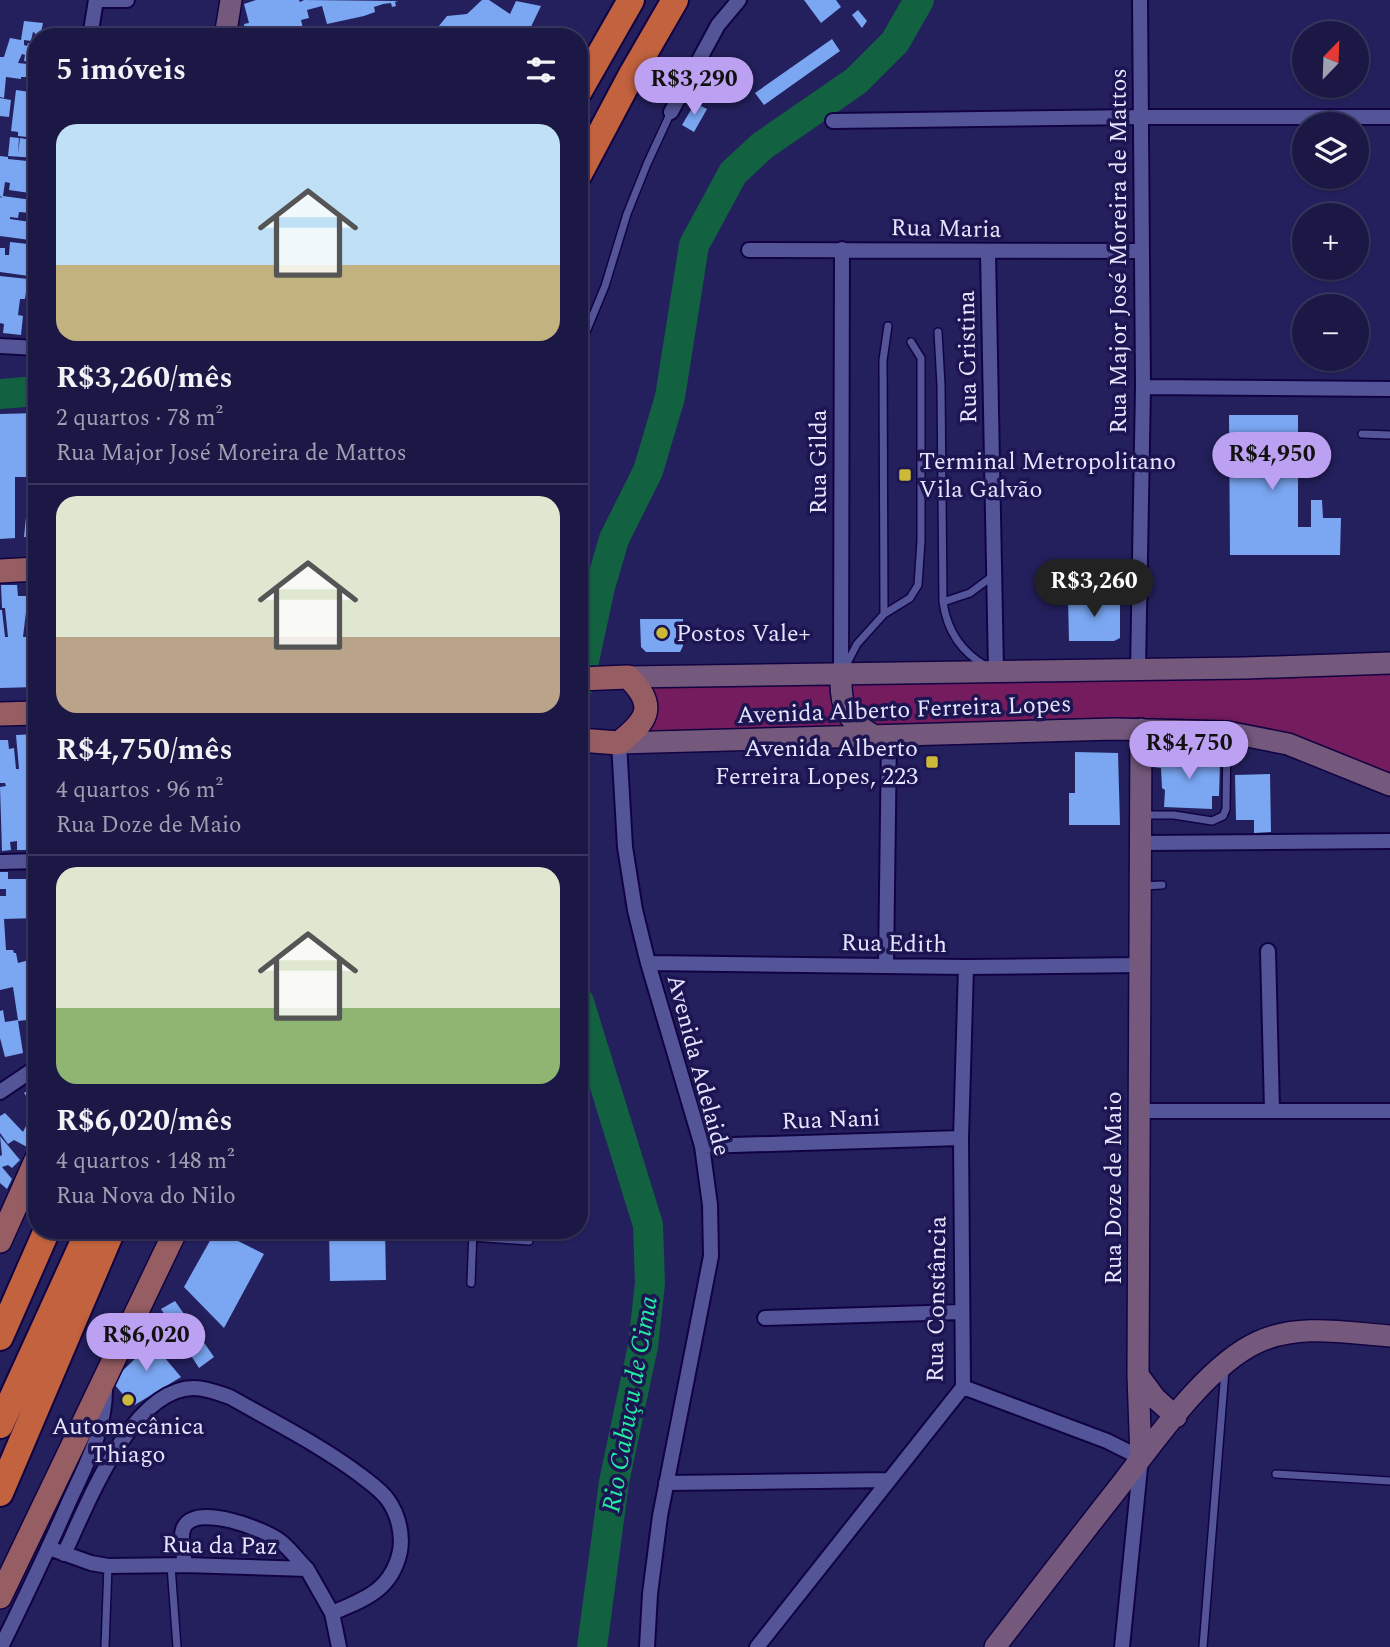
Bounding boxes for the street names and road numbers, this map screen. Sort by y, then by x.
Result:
street label: Rua Major José Moreira de Mattos [1101,68,1137,434]
street label: Rua Maria [890,210,1002,248]
street label: Rua Cristina [949,290,987,424]
street label: Rua Gilda [801,409,837,515]
street label: Avenida Alberto Ferreira Lopes [736,686,1072,734]
street label: Rua Edith [841,925,947,963]
street label: Avenida Adelaide [657,970,740,1160]
street label: Rua Doze de Maio [1096,1091,1132,1285]
street label: Rua Nani [781,1100,881,1140]
street label: Rua Constância [918,1215,956,1383]
street label: Rua da Paz [162,1527,278,1565]

